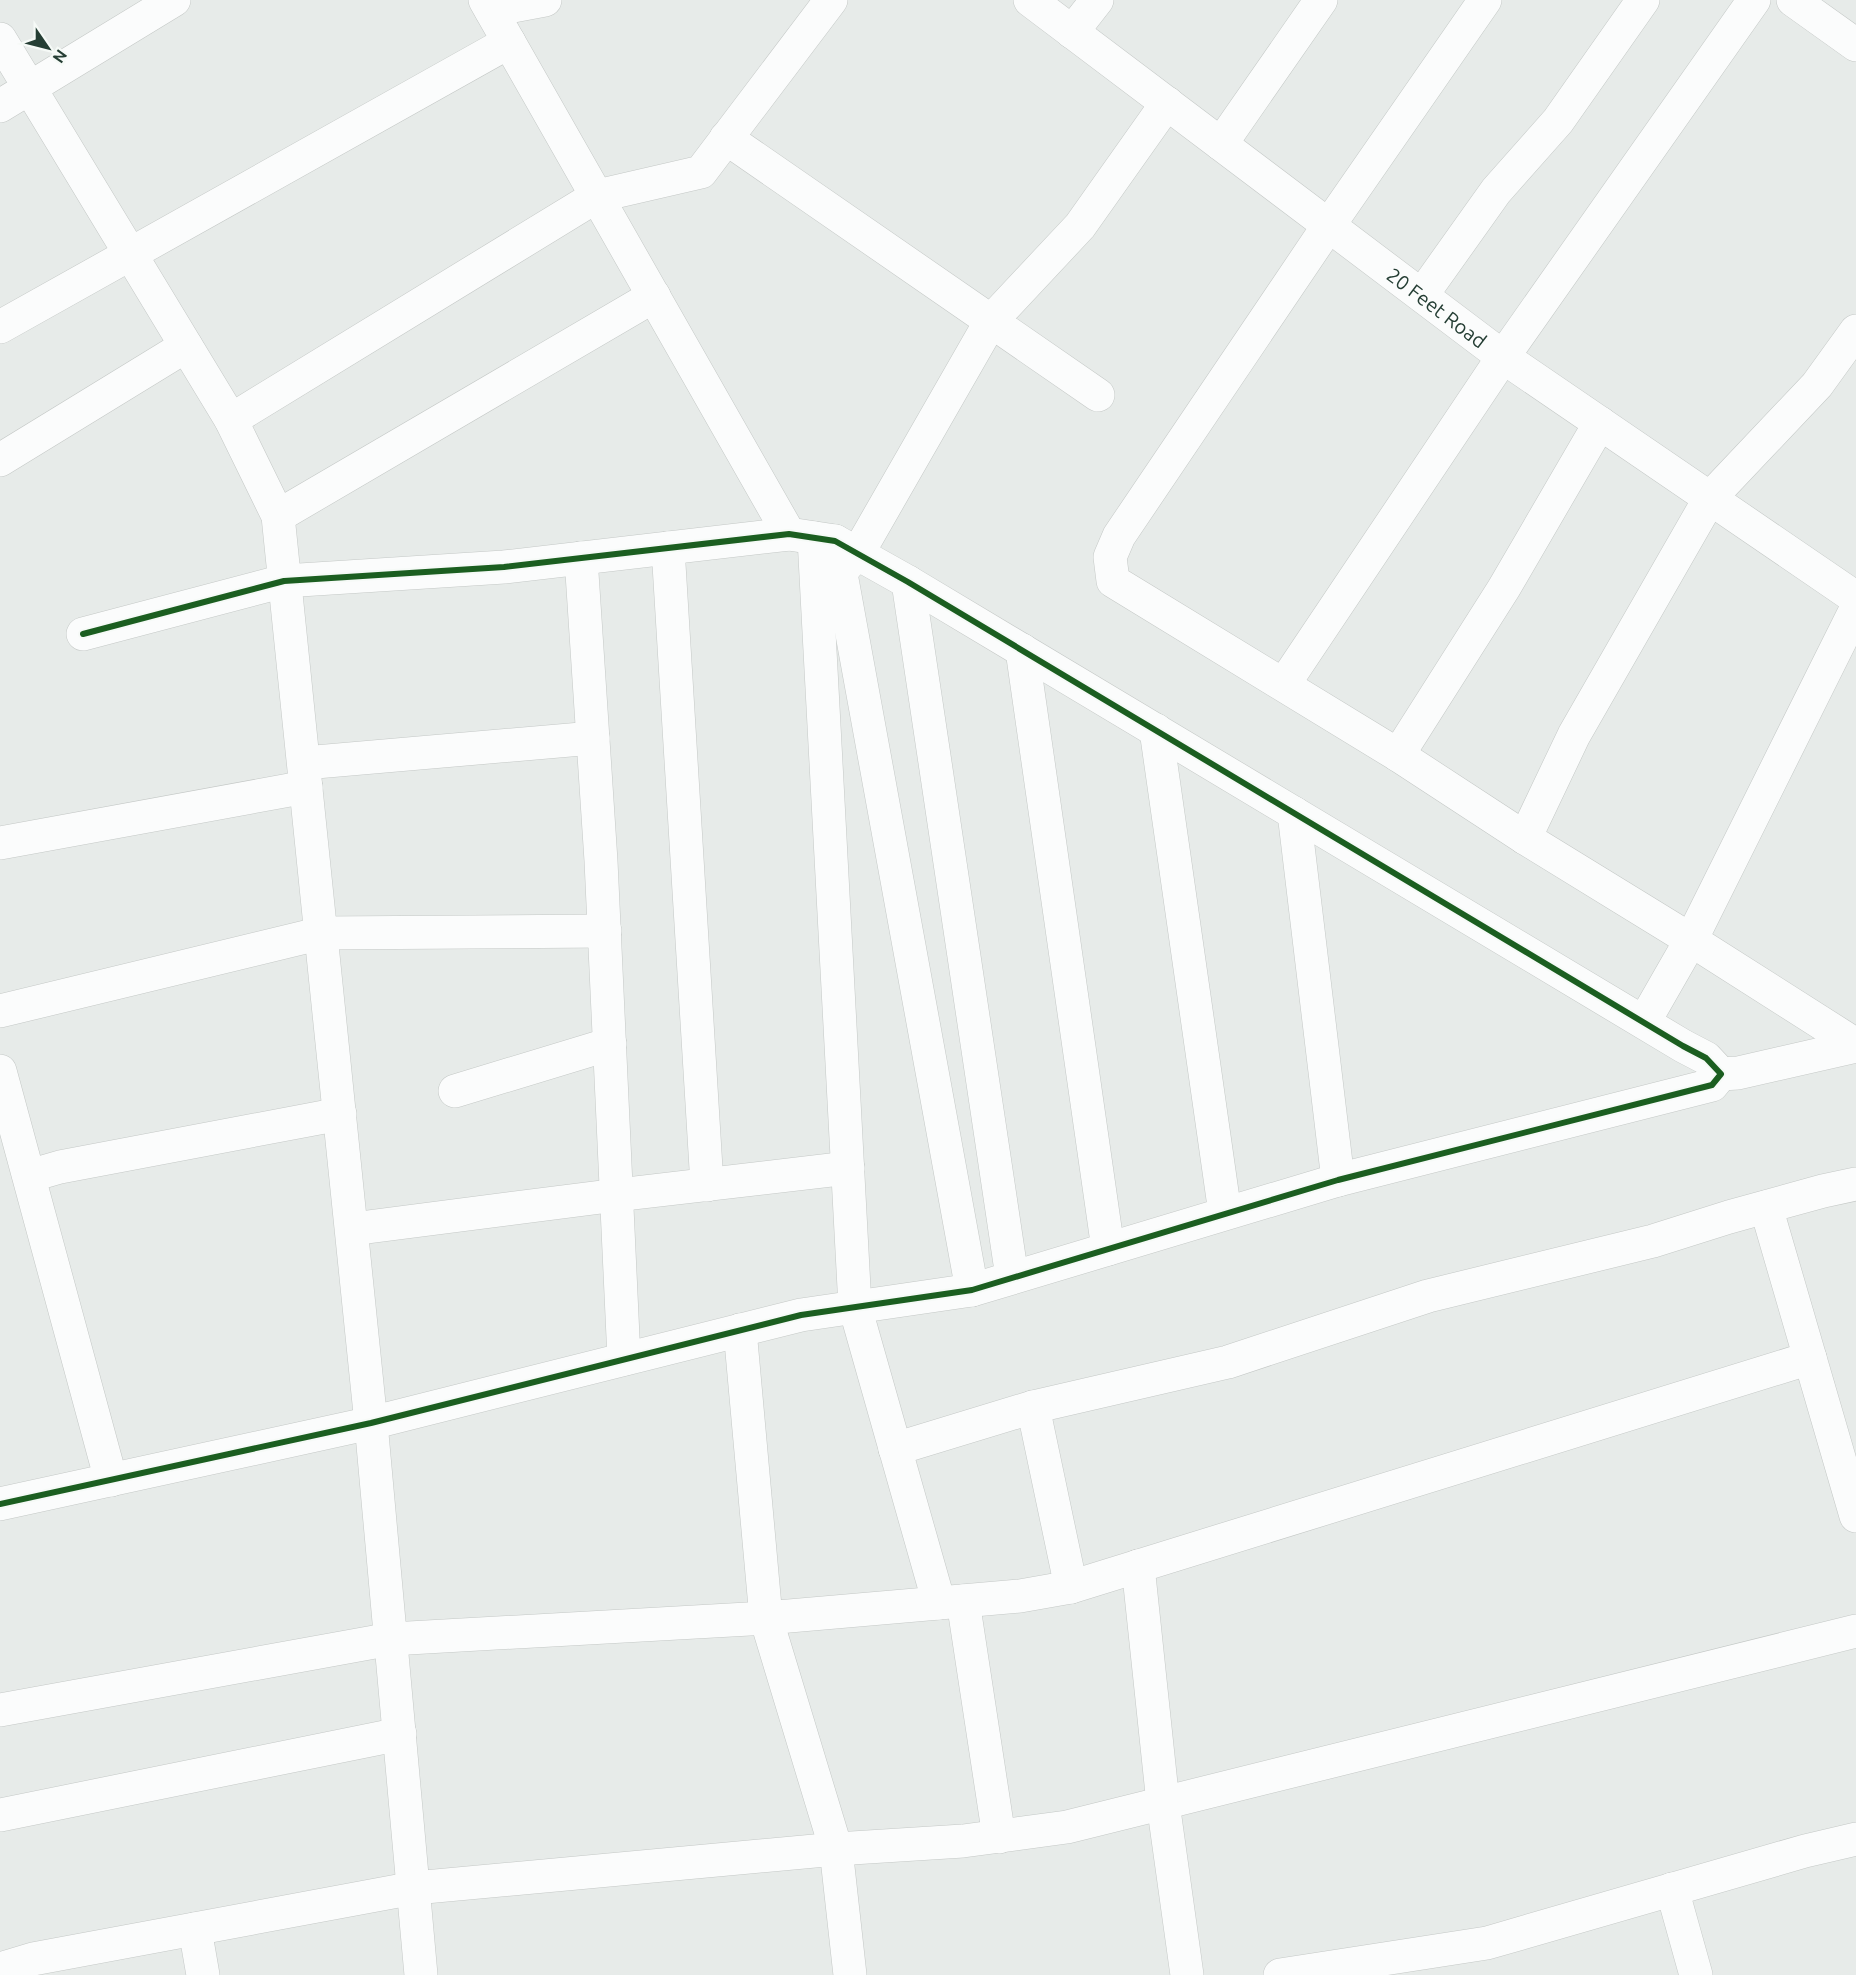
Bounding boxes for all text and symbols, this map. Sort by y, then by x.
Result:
north arrow [18,18,78,78]
text: N [49,47,71,67]
street label: 20 Feet Road [1383,262,1491,352]

